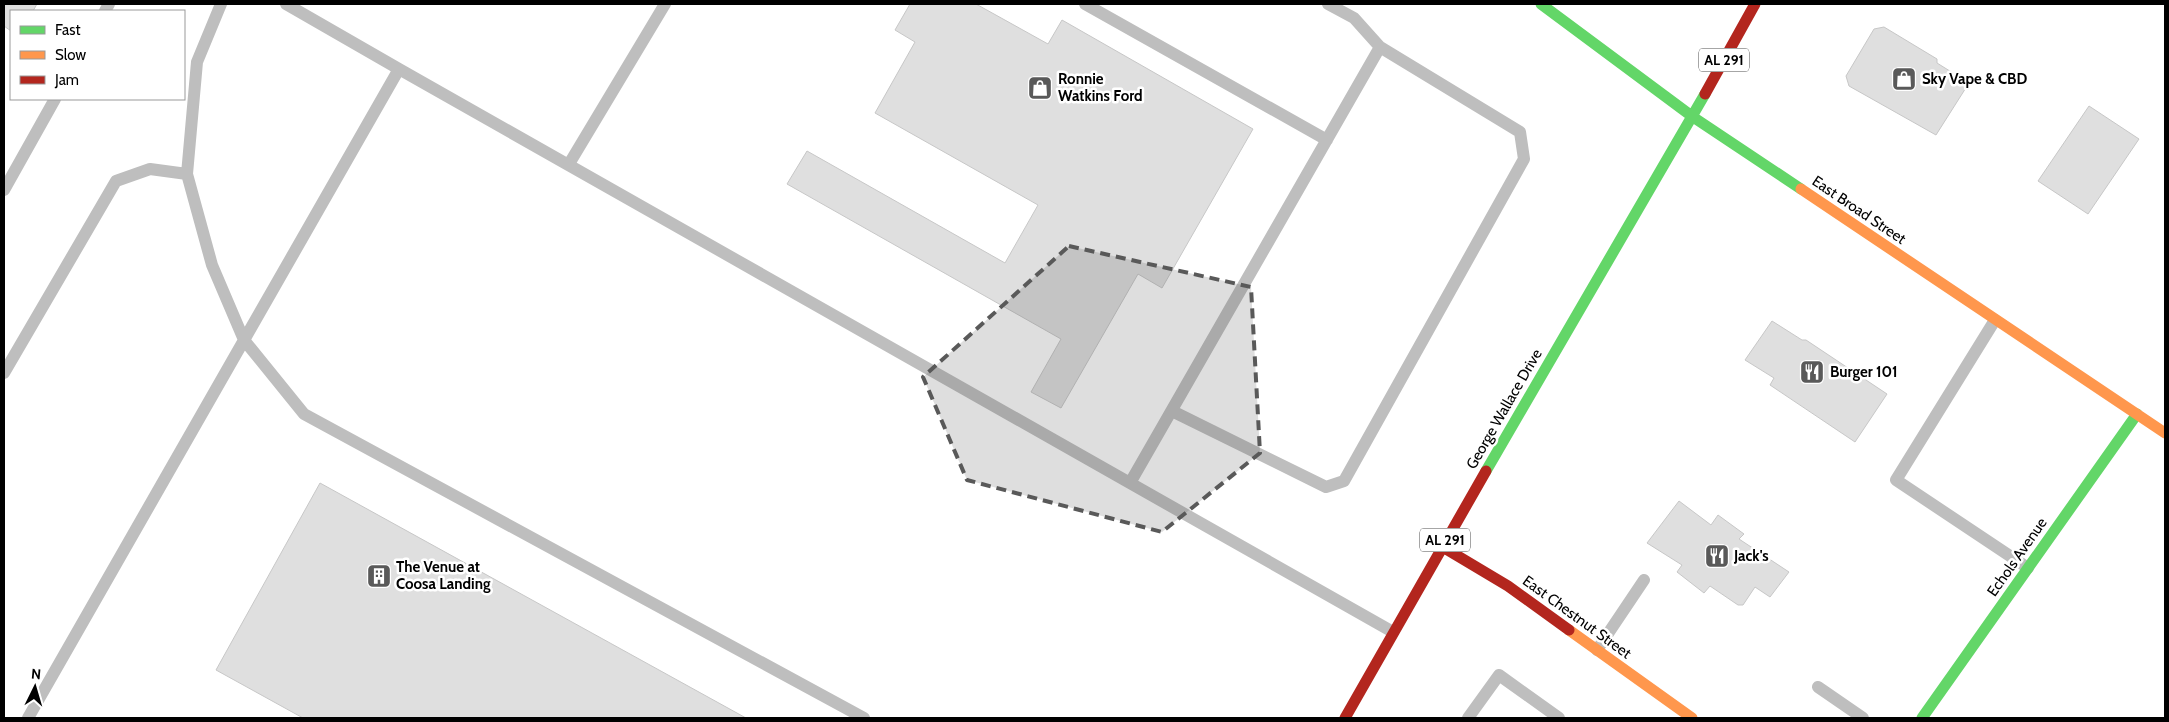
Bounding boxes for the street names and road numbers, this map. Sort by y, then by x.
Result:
road number: AL 291 [1699,48,1749,72]
street label: East Broad Street [1809,172,1909,248]
street label: George Wallace Drive [1462,346,1546,472]
street label: Echols Avenue [1983,514,2051,600]
road number: AL 291 [1420,528,1470,552]
street label: East Chestnut Street [1519,572,1635,662]

